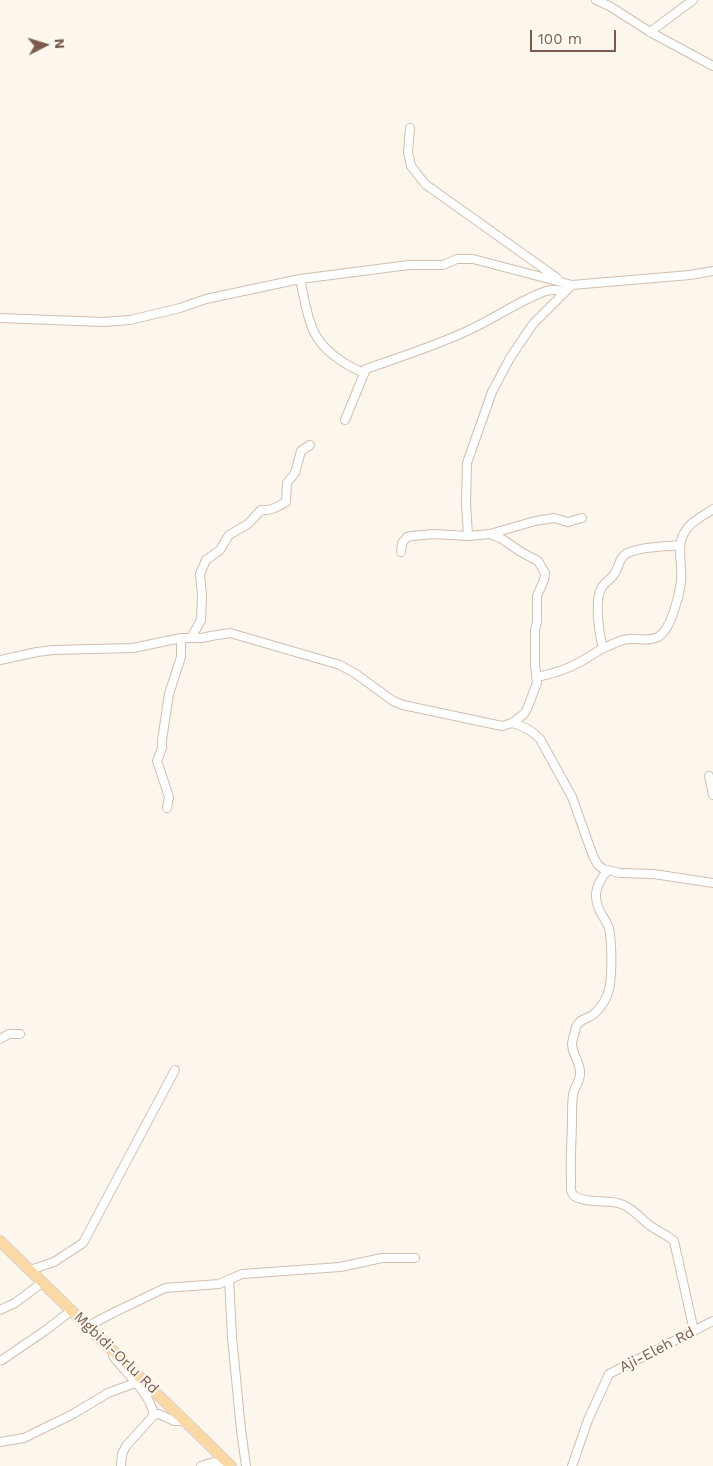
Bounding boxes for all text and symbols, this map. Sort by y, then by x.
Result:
north arrow [20,20,70,70]
scale bar [533,20,619,52]
text: 100 m [538,30,582,48]
text: N [52,38,68,50]
street label: Mgbidi-Orlu Rd [70,1308,162,1398]
street label: Aji-Eleh Rd [616,1323,698,1377]

